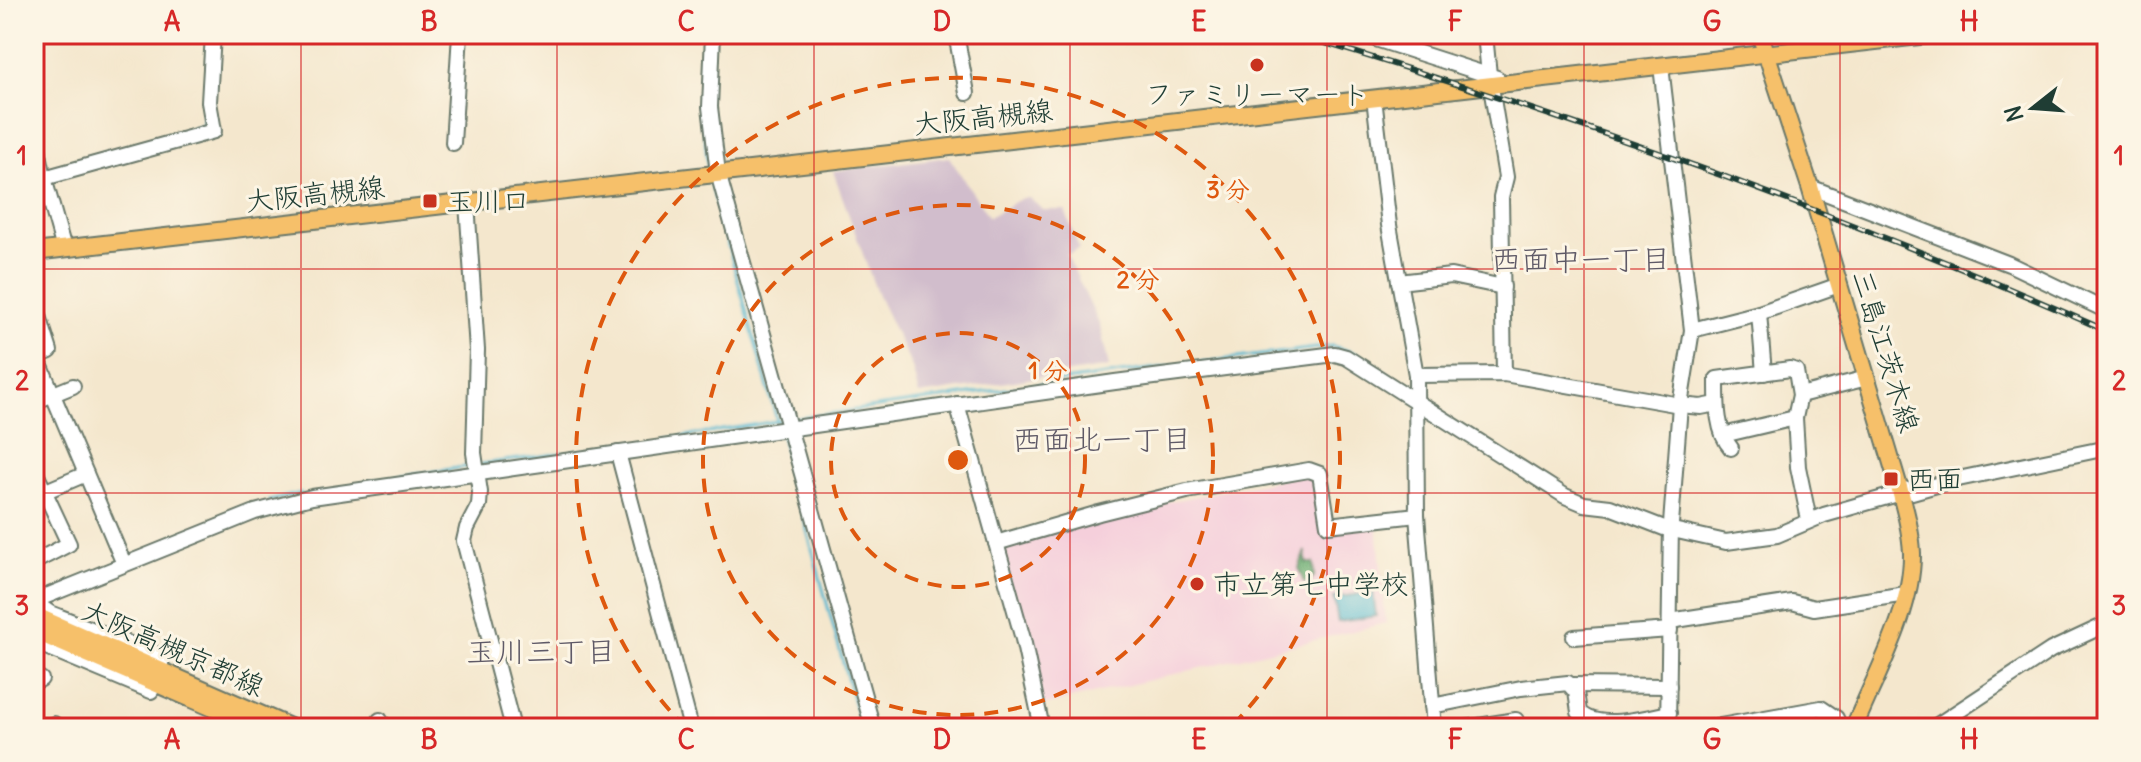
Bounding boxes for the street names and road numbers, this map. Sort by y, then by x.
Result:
street label: 大阪高槻線 [911,92,1055,142]
street label: 大阪高槻線 [243,169,387,219]
street label: 三島江茨木線 [1844,265,1928,437]
street label: 大阪高槻京都線 [76,592,270,704]

